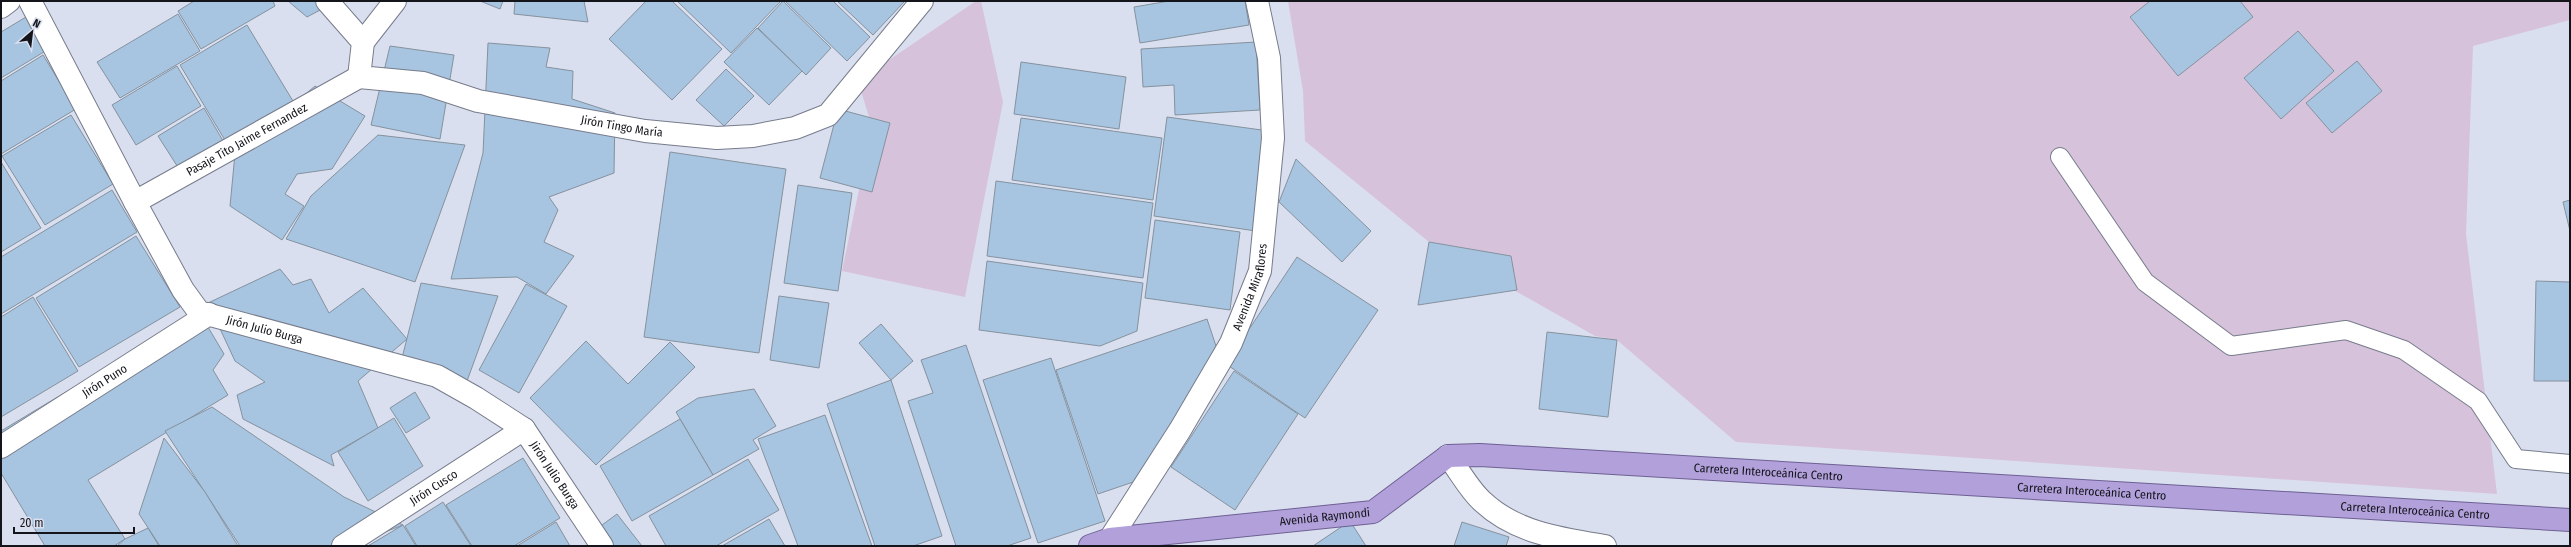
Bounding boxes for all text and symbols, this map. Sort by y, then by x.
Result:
north arrow [12,12,52,52]
text: N [30,16,42,31]
street label: Pasaje Tito Jaime Fernandez [184,100,310,179]
street label: Jirón Tingo María [580,113,663,140]
street label: Avenida Miraflores [1230,243,1270,333]
street label: Jirón Julio Burga [225,313,304,347]
street label: Jirón Puno [80,361,130,400]
street label: Jirón Julio Burga [527,438,582,512]
street label: Carretera Interoceánica Centro [1693,461,1843,484]
street label: Jirón Cusco [407,467,460,508]
street label: Carretera Interoceánica Centro [2017,480,2167,503]
street label: Carretera Interoceánica Centro [2340,499,2490,522]
street label: Avenida Raymondi [1279,505,1371,529]
scale bar [14,509,134,535]
text: 20 m [20,516,44,530]

